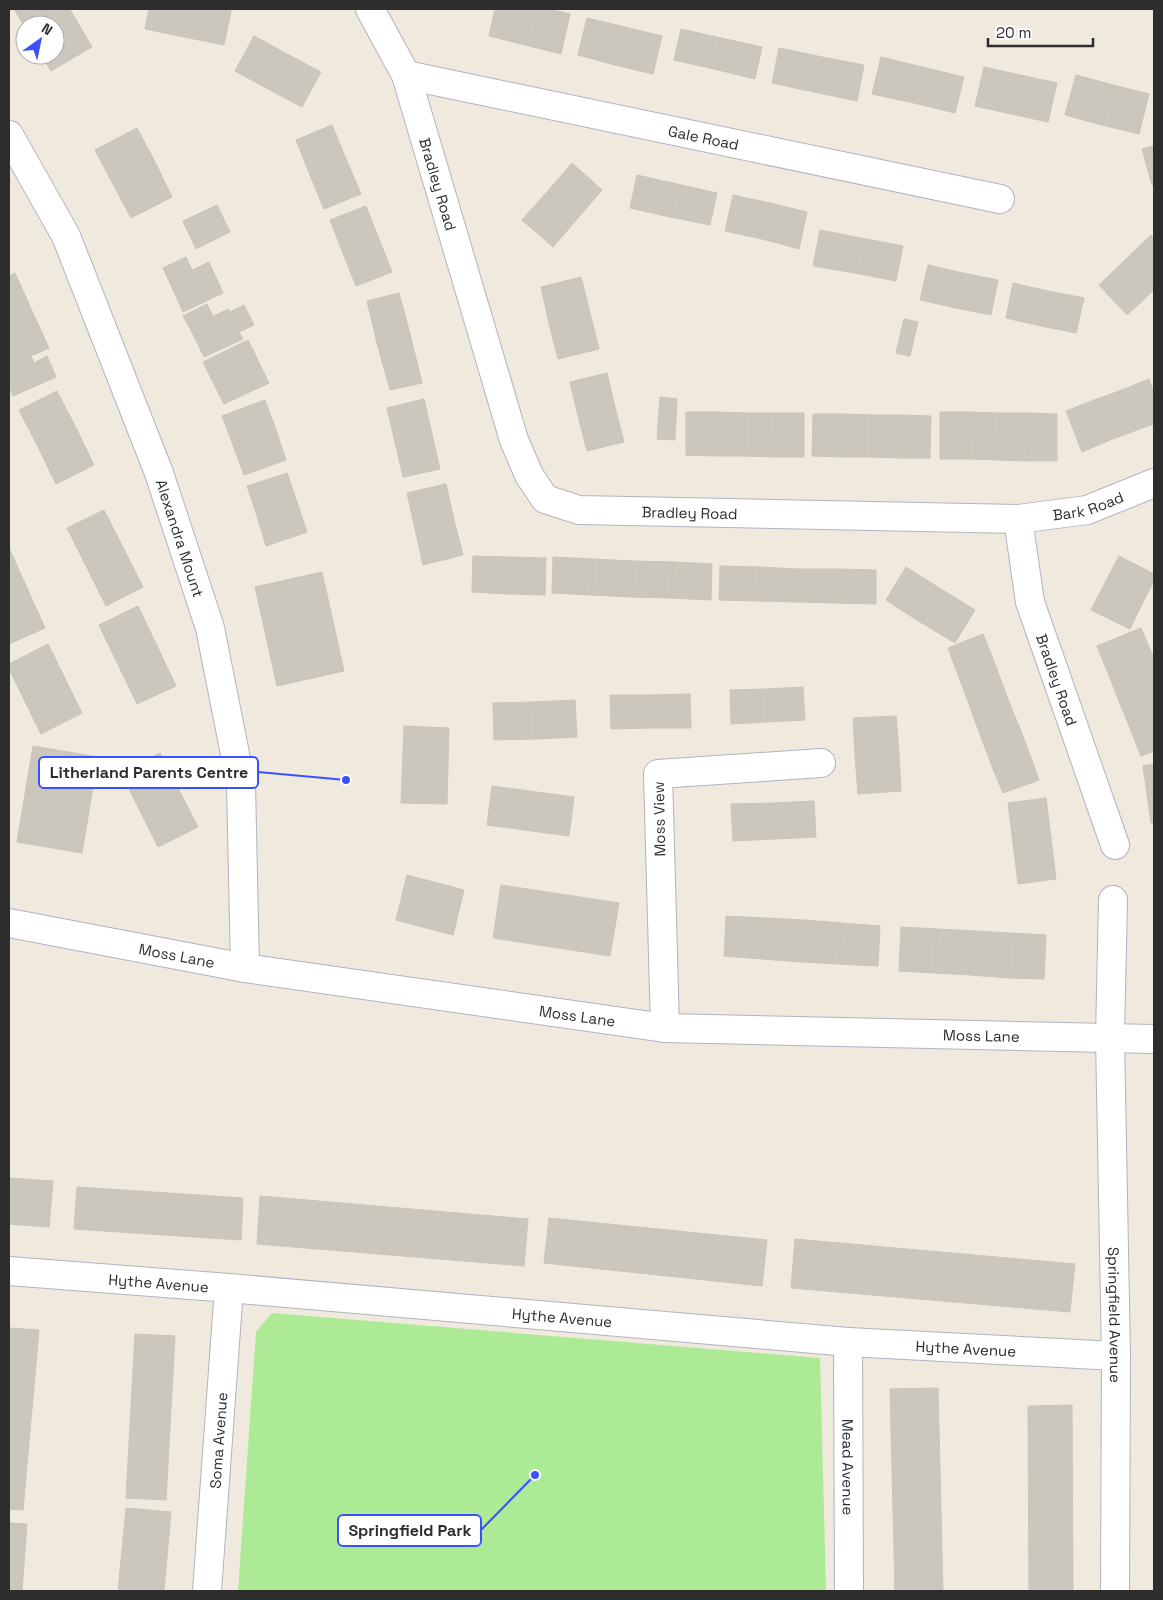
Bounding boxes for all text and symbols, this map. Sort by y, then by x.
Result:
north arrow [15,15,65,65]
scale bar [988,15,1093,47]
text: N [38,19,56,39]
text: 20 m [996,23,1031,42]
street label: Gale Road [666,120,741,154]
street label: Bradley Road [416,135,461,233]
street label: Alexandra Mount [152,477,209,599]
street label: Bark Road [1051,487,1126,524]
street label: Bradley Road [641,502,738,523]
street label: Bradley Road [1032,631,1082,728]
callout: Litherland Parents Centre [39,757,258,788]
text: Litherland Parents Centre [50,762,248,783]
street label: Moss View [649,781,669,857]
street label: Moss Lane [137,938,217,972]
street label: Moss Lane [538,1001,617,1030]
street label: Moss Lane [943,1025,1020,1045]
street label: Springfield Avenue [1104,1247,1126,1383]
street label: Hythe Avenue [108,1269,210,1296]
street label: Hythe Avenue [511,1303,613,1331]
street label: Hythe Avenue [915,1336,1017,1360]
street label: Soma Avenue [205,1391,231,1489]
street label: Mead Avenue [839,1419,858,1515]
callout: Springfield Park [338,1515,481,1546]
text: Springfield Park [348,1520,472,1541]

